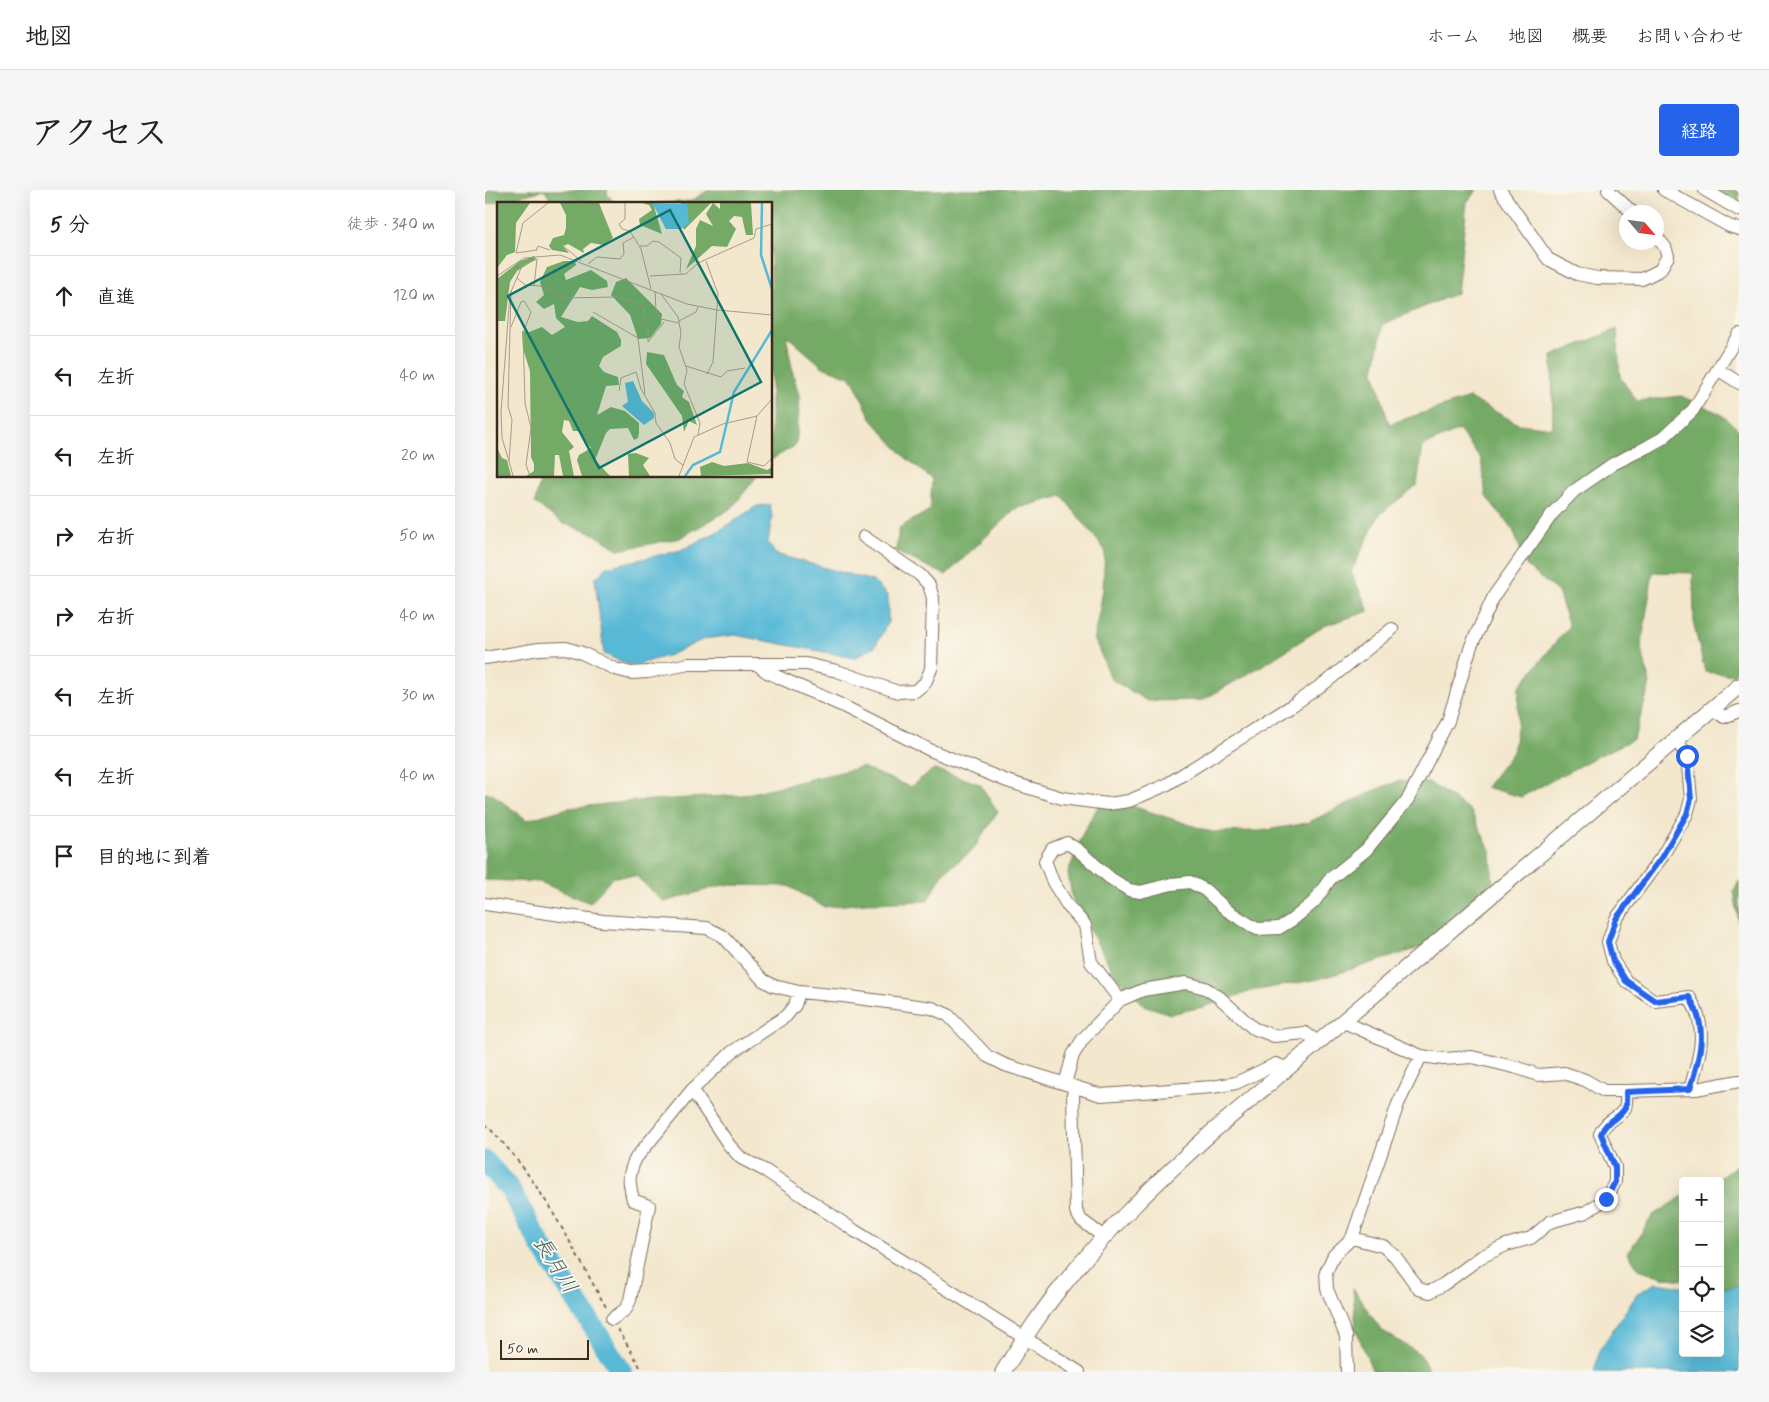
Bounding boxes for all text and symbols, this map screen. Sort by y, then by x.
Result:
text: 地図 [25,22,73,53]
text: ホーム [1427,25,1480,49]
text: 地図 [1508,25,1544,49]
text: 概要 [1572,25,1608,49]
text: お問い合わせ [1636,25,1744,49]
button: 経路 [1659,104,1739,156]
text: アクセス [30,111,168,157]
inset map [497,202,773,478]
north arrow [1619,205,1664,250]
text: 5 分 [50,211,89,239]
text: 徒歩 · 340 m [347,214,435,235]
icon: ahead [50,282,78,310]
text: 直進 [97,285,135,310]
text: 120 m [393,285,435,306]
icon: left [50,362,78,390]
text: 左折 [97,365,135,390]
text: 40 m [399,365,435,386]
icon: left [50,442,78,470]
text: 左折 [97,445,135,470]
text: 20 m [401,445,435,466]
icon: right [50,522,78,550]
text: 右折 [97,525,135,550]
text: 50 m [399,525,435,546]
icon: right [50,602,78,630]
text: 右折 [97,605,135,630]
text: 40 m [399,605,435,626]
icon: left [50,682,78,710]
text: 左折 [97,685,135,710]
text: 30 m [402,685,435,706]
route start [1676,745,1699,768]
icon: left [50,762,78,790]
text: 左折 [97,765,135,790]
text: 40 m [399,765,435,786]
icon: arrive [50,842,78,870]
text: 目的地に到着 [97,845,211,870]
map controls [1679,1177,1724,1357]
button: + [1679,1177,1724,1222]
route end [1595,1188,1618,1211]
button: − [1679,1222,1724,1267]
water label: 長月川 [526,1231,584,1299]
button: locate [1679,1267,1724,1312]
button: layers [1679,1312,1724,1357]
scale bar [500,1337,589,1360]
text: 50 m [507,1340,538,1358]

